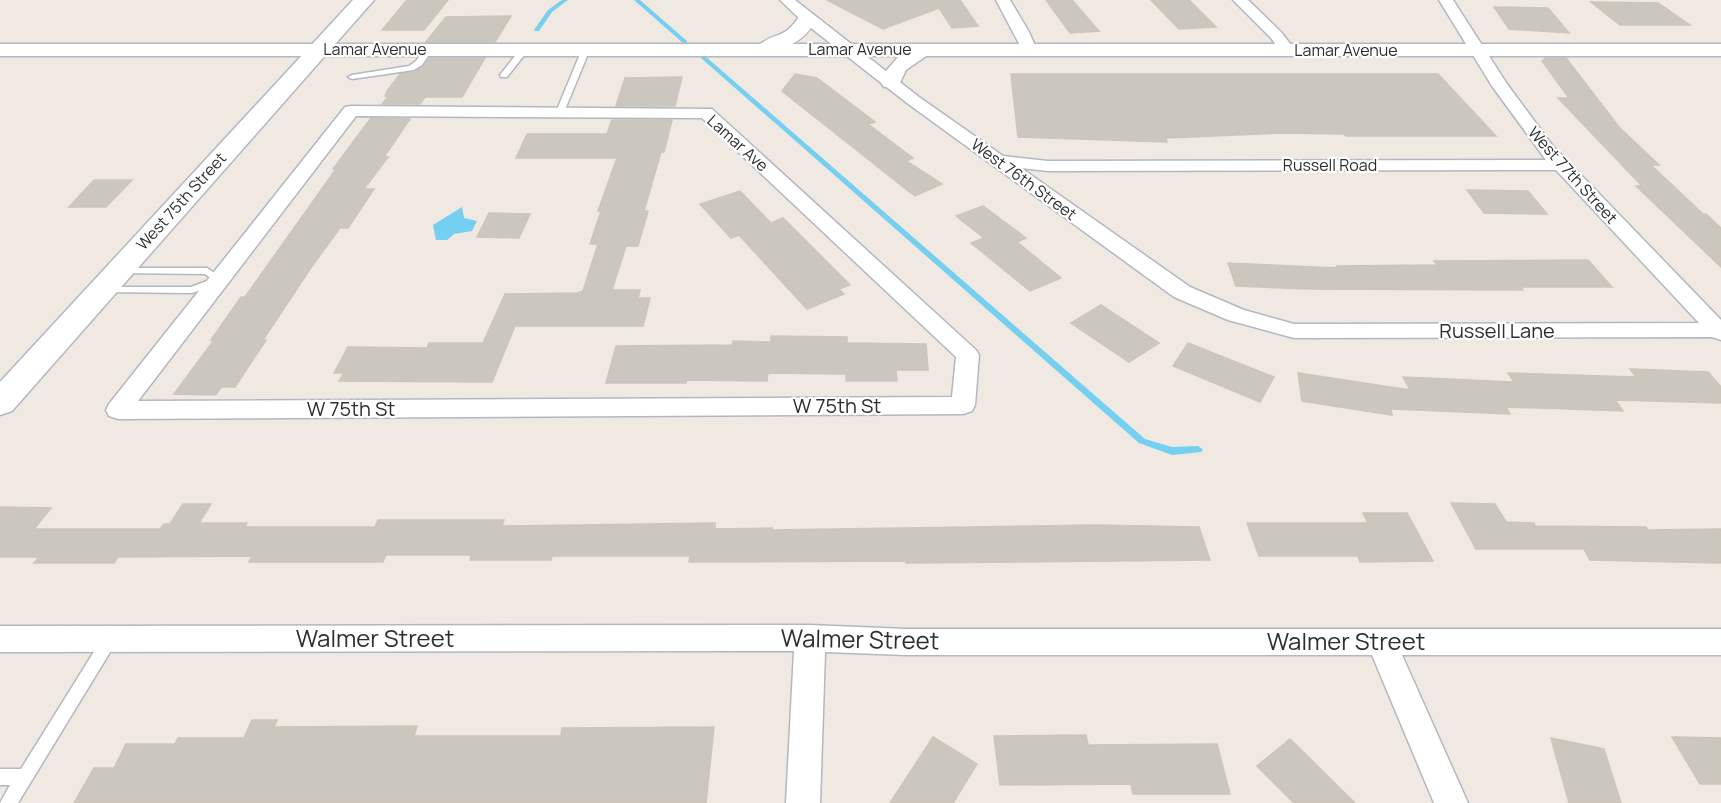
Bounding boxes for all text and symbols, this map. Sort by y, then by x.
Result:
street label: Lamar Avenue [323,38,427,60]
street label: Lamar Avenue [808,38,912,60]
street label: Lamar Avenue [1294,39,1398,61]
street label: Lamar Ave [703,110,773,176]
street label: West 77th Street [1523,122,1623,228]
street label: West 76th Street [967,133,1081,225]
street label: West 75th Street [131,147,231,255]
street label: Russell Road [1283,154,1377,176]
street label: Russell Lane [1439,317,1555,344]
street label: W 75th St [793,392,881,419]
street label: W 75th St [307,395,395,422]
street label: Walmer Street [296,621,454,654]
street label: Walmer Street [780,621,940,656]
street label: Walmer Street [1267,624,1425,657]

